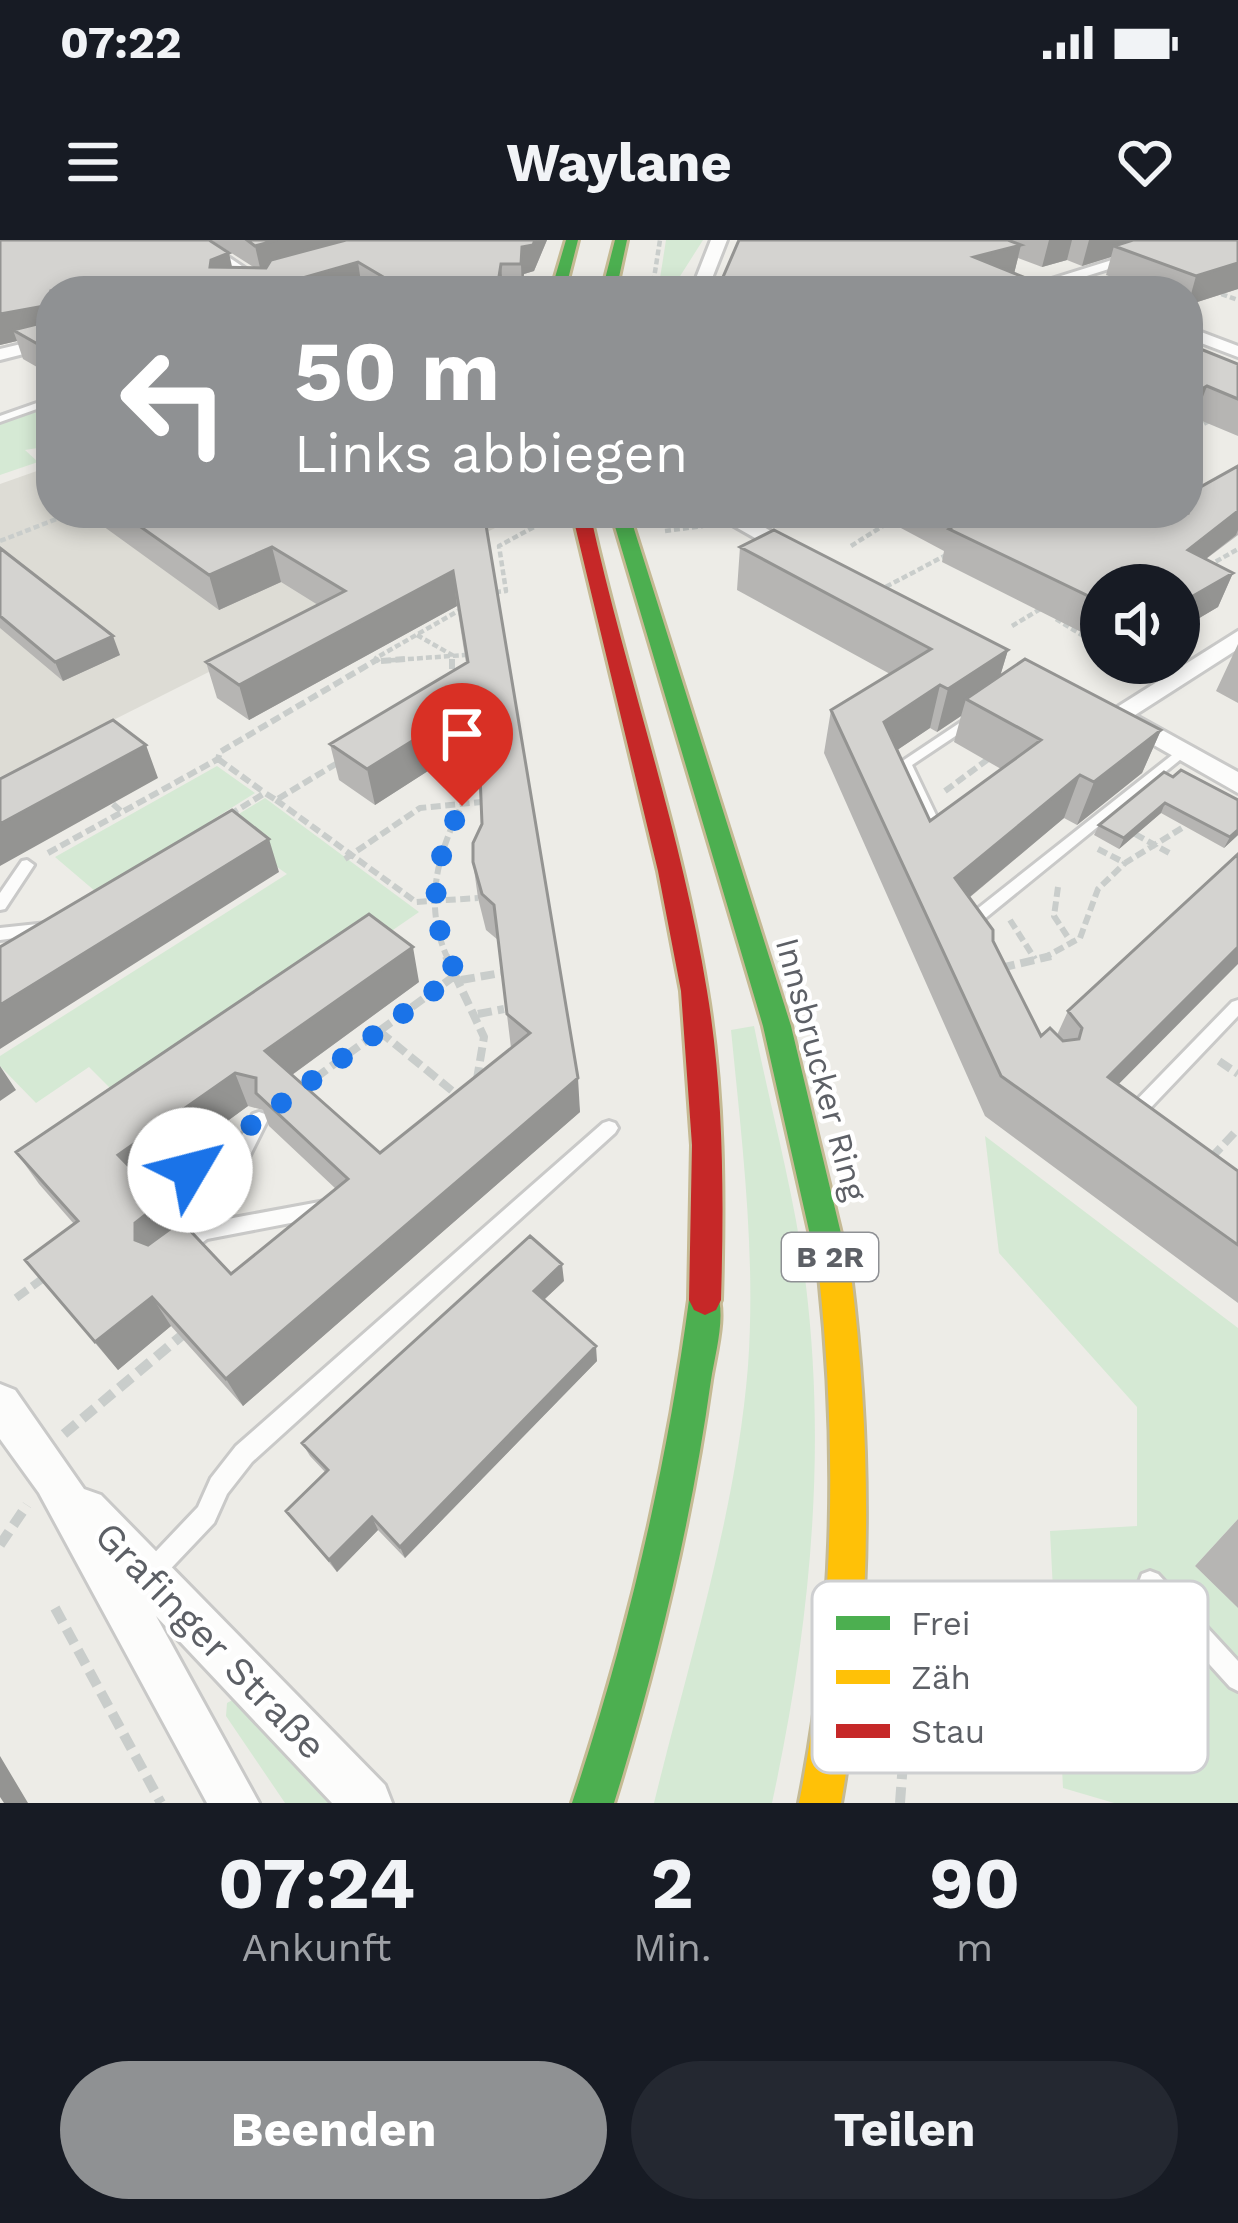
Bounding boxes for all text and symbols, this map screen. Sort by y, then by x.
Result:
text: 07:22 [60,16,182,69]
icon: menu [60,129,126,195]
icon: heart [1112,129,1178,195]
text: Waylane [506,131,732,194]
text: 50 m [294,322,500,420]
icon: left [96,324,252,480]
text: Links abbiegen [294,422,688,485]
map controls [1080,564,1200,684]
button: sound [1080,564,1200,684]
pin [411,683,513,806]
icon: arrive [429,701,495,767]
street label: Innsbrucker Ring [768,933,875,1205]
position arrow [127,1107,253,1233]
road number: B 2R [782,1233,878,1281]
street label: Grafinger Straße [86,1512,335,1768]
legend [812,1581,1208,1773]
text: Frei [911,1604,971,1643]
text: Zäh [911,1658,971,1697]
text: Stau [911,1712,985,1751]
text: 07:24 [218,1841,415,1925]
text: 2 [651,1841,694,1925]
text: 90 [929,1841,1020,1925]
text: Ankunft [242,1925,391,1970]
text: Min. [633,1925,711,1970]
text: m [956,1925,993,1970]
button: Beenden [60,2061,607,2199]
button: Teilen [631,2061,1178,2199]

